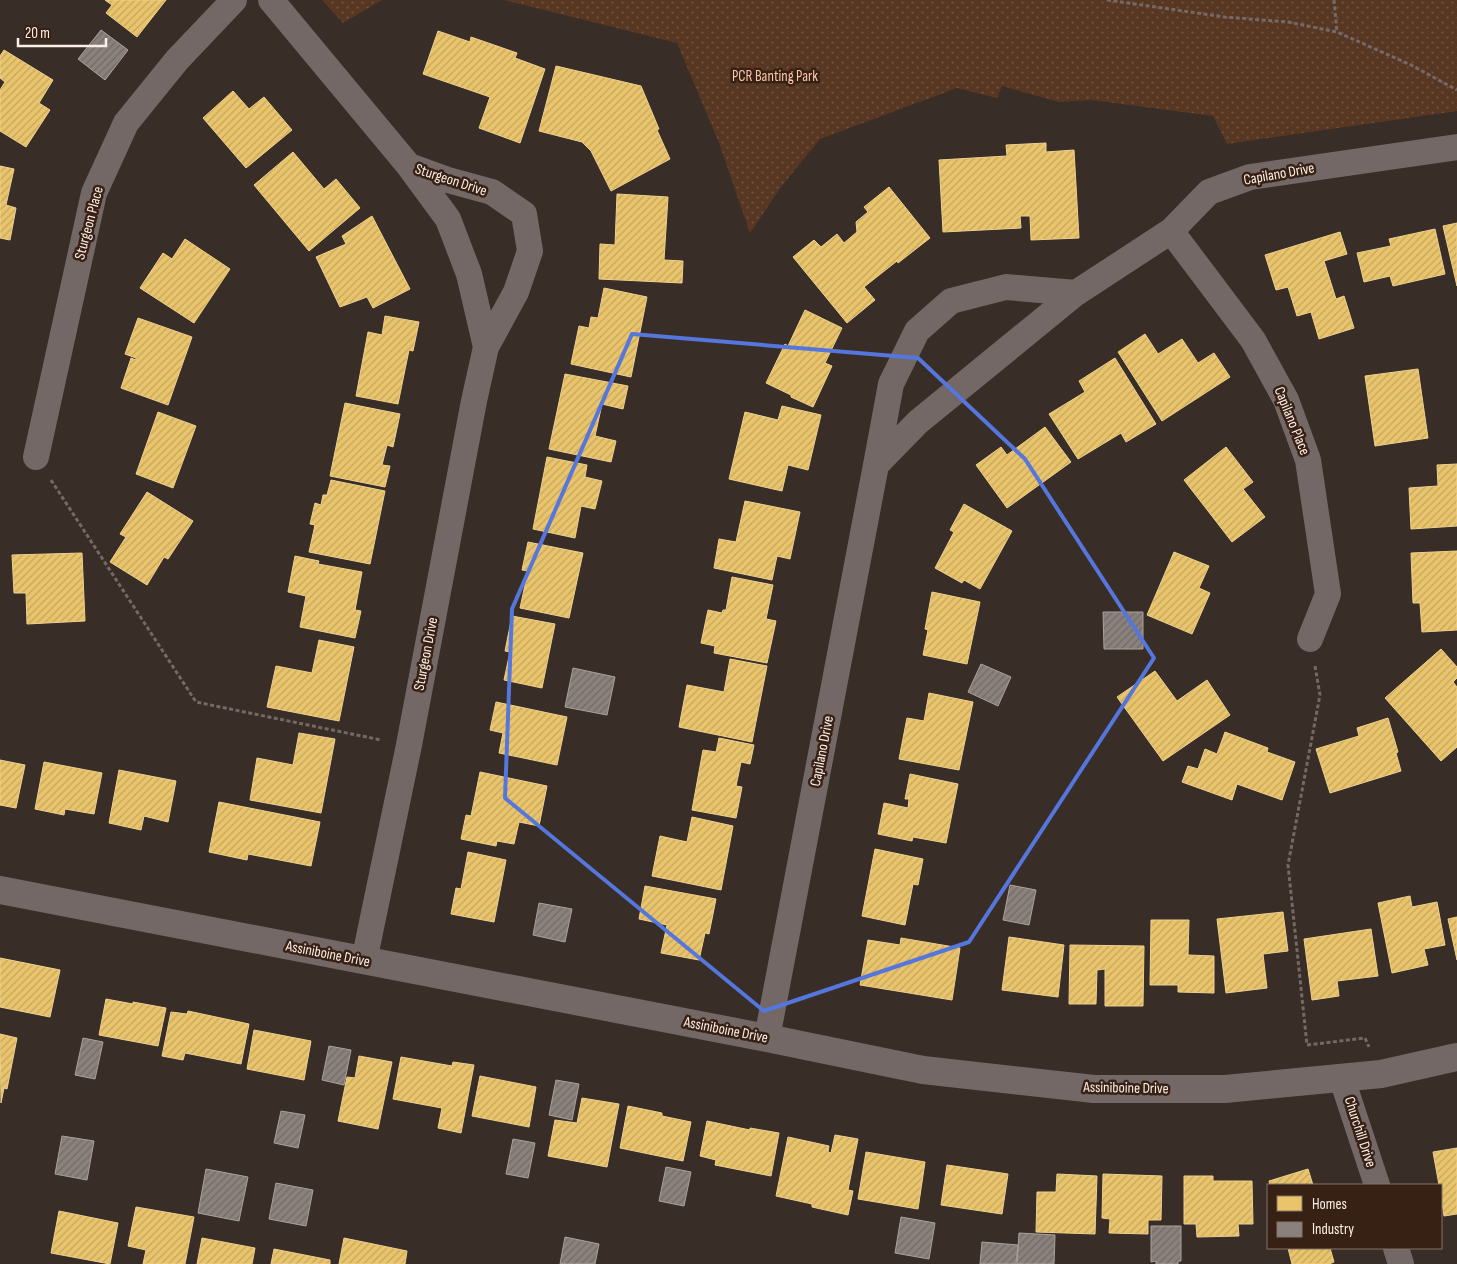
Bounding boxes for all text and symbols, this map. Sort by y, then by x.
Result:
scale bar [18,15,105,47]
text: 20 m [25,24,50,43]
park label: PCR Banting Park [732,67,818,86]
street label: Capilano Drive [1242,158,1316,190]
street label: Sturgeon Drive [413,159,489,201]
street label: Sturgeon Place [70,184,108,262]
street label: Capilano Place [1270,384,1314,458]
street label: Sturgeon Drive [410,616,442,692]
street label: Capilano Drive [806,714,838,788]
street label: Assiniboine Drive [283,936,372,971]
street label: Assiniboine Drive [681,1012,770,1047]
street label: Assiniboine Drive [1082,1078,1169,1098]
street label: Churchill Drive [1340,1094,1380,1170]
legend [1267,1184,1442,1249]
text: Homes [1312,1195,1347,1214]
text: Industry [1312,1220,1354,1239]

